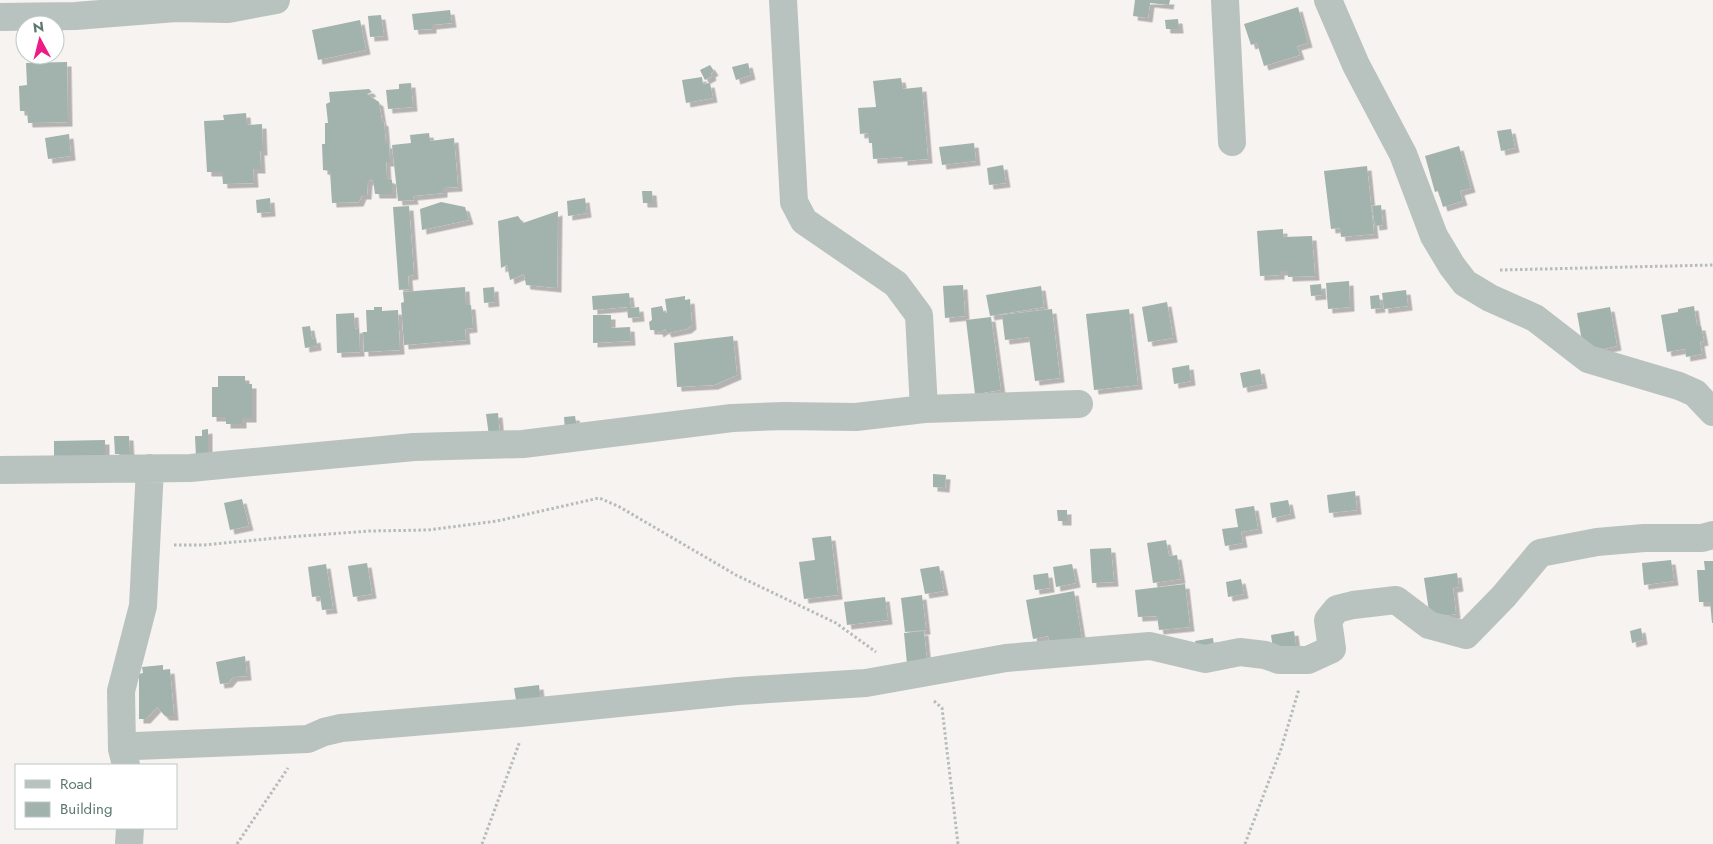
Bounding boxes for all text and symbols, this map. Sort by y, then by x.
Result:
north arrow [15,15,65,65]
text: N [32,16,45,38]
legend [15,764,178,829]
text: Road [60,773,92,795]
text: Building [60,798,112,820]

